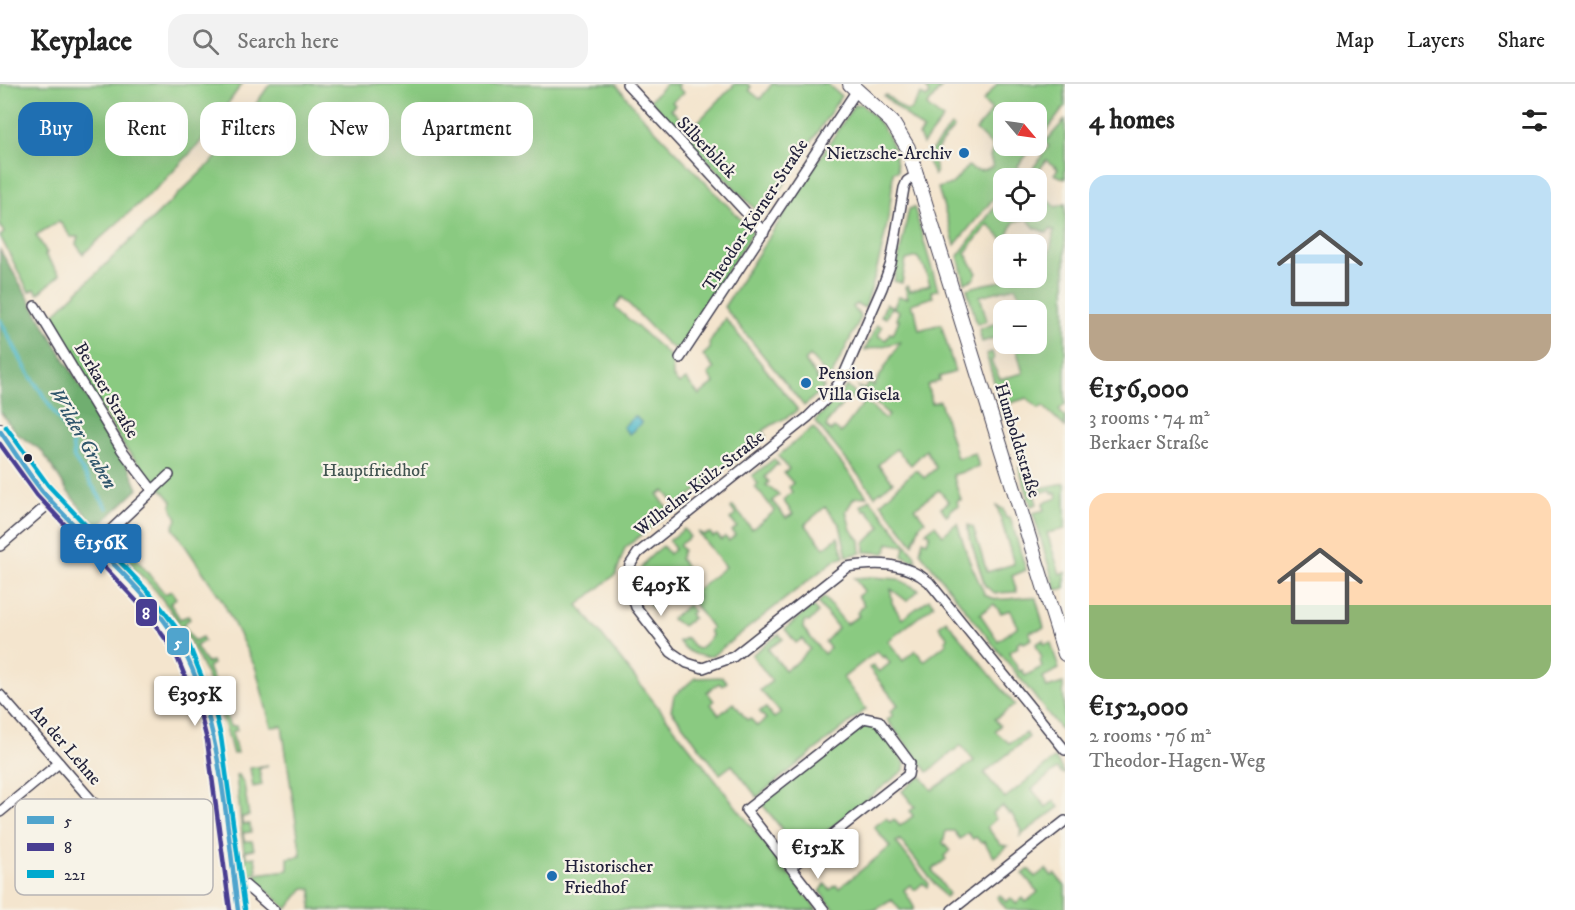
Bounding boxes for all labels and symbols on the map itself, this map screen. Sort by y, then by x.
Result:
north arrow [993,102,1047,156]
street label: Silberblick [672,112,741,183]
street label: Theodor-Körner-Straße [698,135,813,296]
place label: Nietzsche-Archiv [826,143,952,165]
marker: Nietzsche-Archiv [957,146,971,160]
street label: Berkaer Straße [69,339,143,442]
place label: Pension Villa Gisela [817,363,900,406]
marker: Pension Villa Gisela [799,376,813,390]
street label: Humboldtstraße [989,380,1045,500]
water label: Wilder Graben [44,383,122,494]
street label: Wilhelm-Külz-Straße [629,426,769,542]
unlabelled marker [22,452,34,464]
park label: Hauptfriedhof [322,460,429,482]
pin: €156K [59,524,143,575]
pin: €405K [619,566,703,617]
line badge: 8 [135,598,158,627]
text: 8 [142,604,150,624]
line badge: 5 [166,627,190,656]
text: 5 [173,633,182,653]
pin: €305K [153,676,237,727]
street label: An der Lehne [25,701,106,790]
legend [15,799,213,895]
text: 5 [64,811,72,831]
pin: €152K [776,829,860,880]
text: 8 [64,838,72,858]
place label: Historischer Friedhof [564,856,653,899]
text: 221 [64,865,86,885]
marker: Historischer Friedhof [545,869,559,883]

